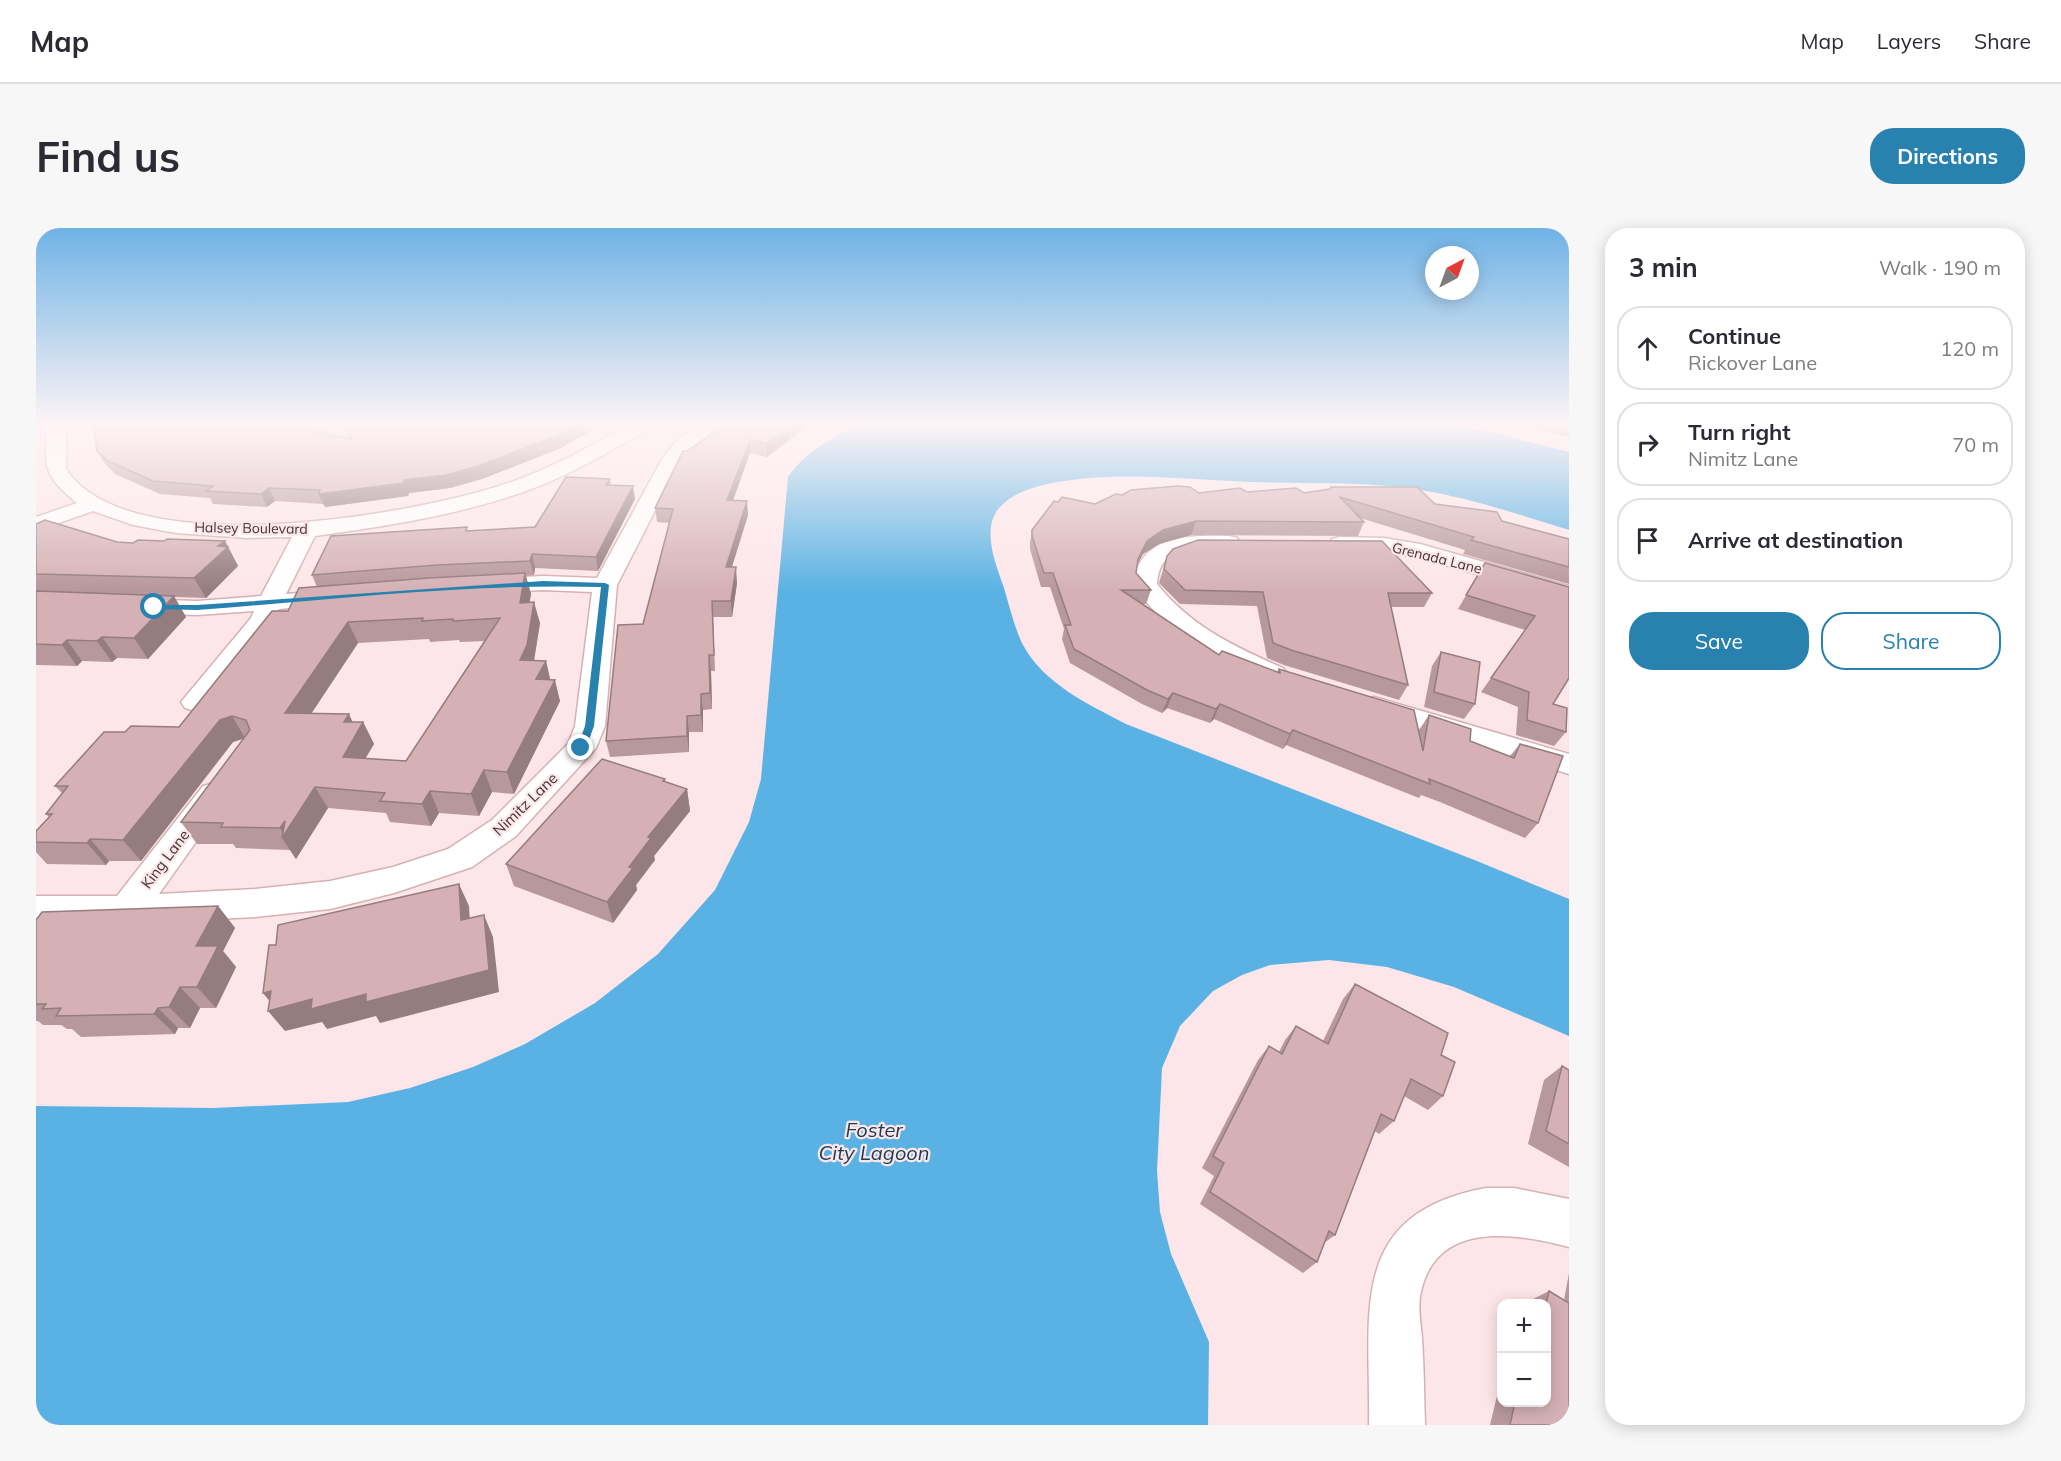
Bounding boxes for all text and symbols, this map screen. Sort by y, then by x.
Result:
text: Map [30,24,89,59]
text: Map [1801,28,1844,54]
text: Layers [1877,28,1941,54]
text: Share [1974,28,2031,54]
button: Directions [1870,128,2025,184]
text: Find us [36,130,180,183]
north arrow [1425,246,1479,300]
text: 3 min [1629,251,1698,284]
text: Walk · 190 m [1879,255,2001,280]
text: Continue [1688,322,1781,350]
icon: ahead [1631,332,1664,365]
text: 120 m [1940,336,1999,361]
text: Rickover Lane [1688,350,1817,375]
text: Turn right [1688,418,1791,446]
icon: right [1631,428,1664,461]
text: 70 m [1952,432,1999,457]
text: Nimitz Lane [1688,446,1798,471]
street label: Halsey Boulevard [194,518,308,538]
icon: arrive [1631,524,1664,557]
text: Arrive at destination [1688,526,1903,554]
street label: Grenada Lane [1390,538,1484,578]
route start [140,593,166,619]
button: Save [1629,612,1809,670]
button: Share [1821,612,2001,670]
route end [567,734,593,760]
street label: Nimitz Lane [489,768,561,840]
street label: King Lane [137,826,193,892]
water label: Foster City Lagoon [819,1117,929,1165]
map controls [1497,1299,1551,1407]
button: + [1497,1299,1551,1353]
button: − [1497,1353,1551,1407]

